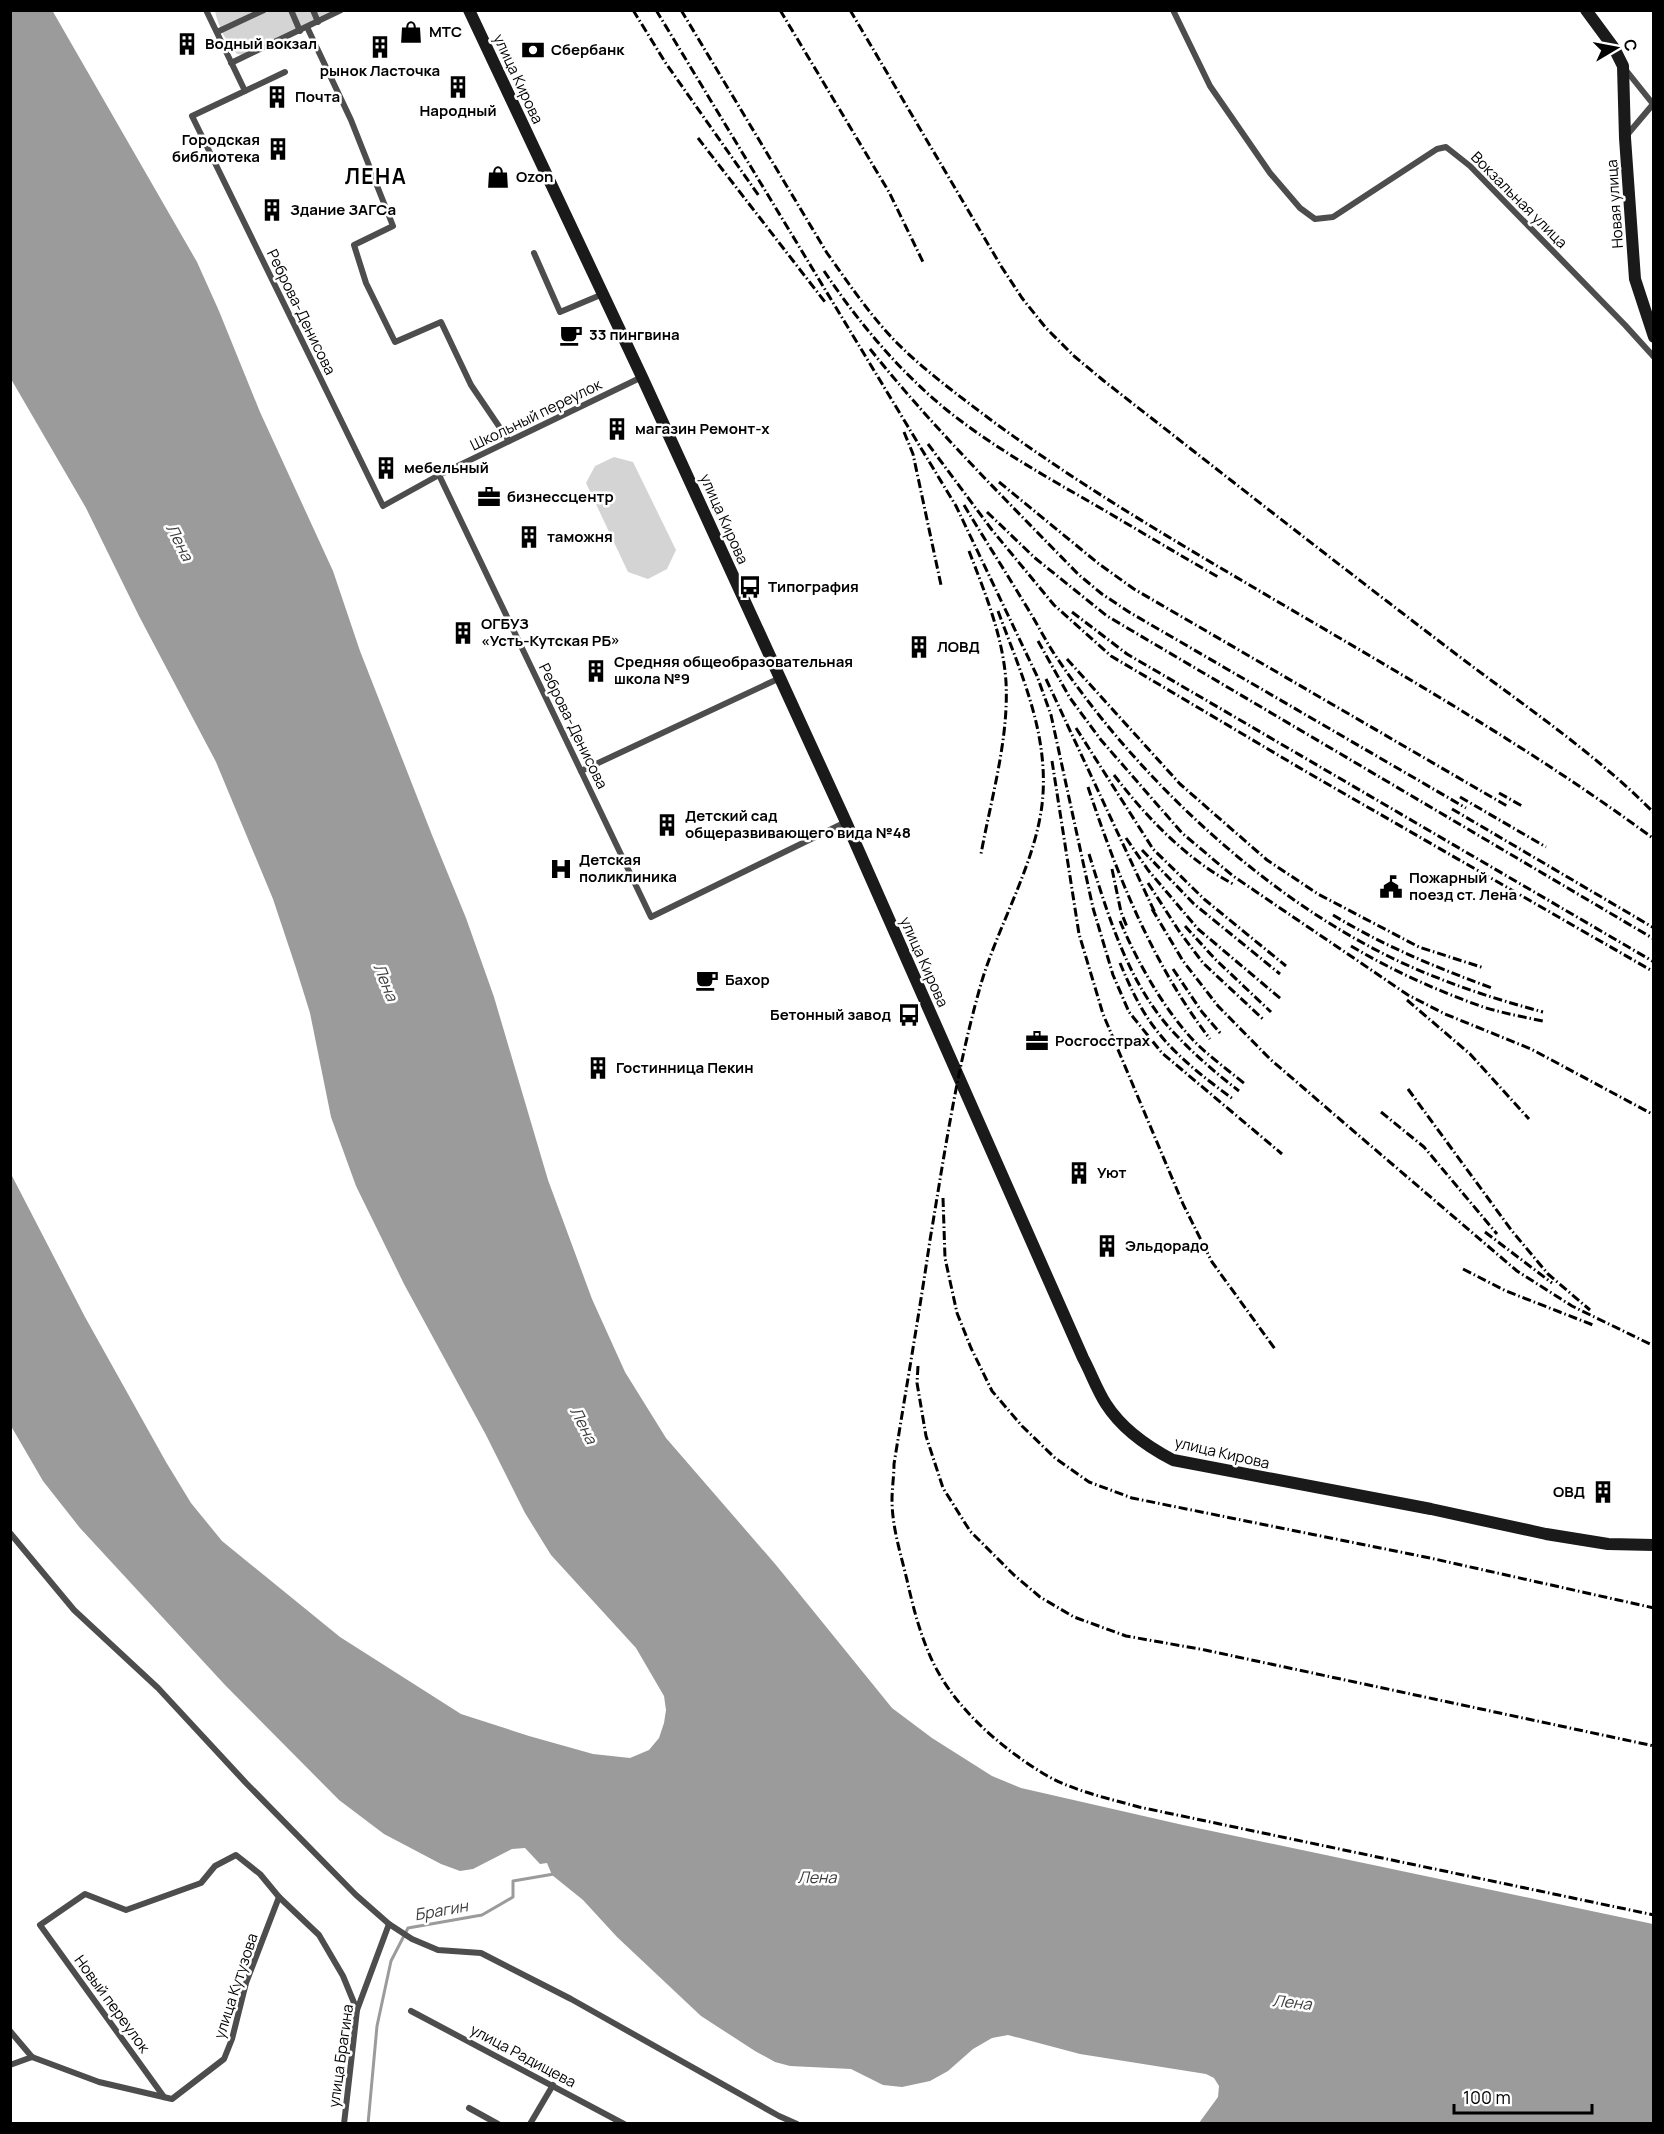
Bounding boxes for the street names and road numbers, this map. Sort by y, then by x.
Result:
street label: улица Кирова [488,30,548,127]
street label: Вокзальная улица [1466,147,1572,253]
street label: Новая улица [1601,159,1628,249]
street label: Реброва-Денисова [262,246,341,378]
street label: Школьный переулок [466,373,606,456]
street label: улица Кирова [695,470,754,567]
street label: Реброва-Денисова [534,660,613,792]
street label: улица Кирова [895,913,954,1010]
street label: улица Кирова [1173,1431,1272,1474]
street label: улица Кутузова [209,1930,262,2041]
street label: Новый переулок [70,1951,155,2057]
street label: улица Брагина [323,2003,358,2109]
street label: улица Радищева [467,2019,580,2092]

